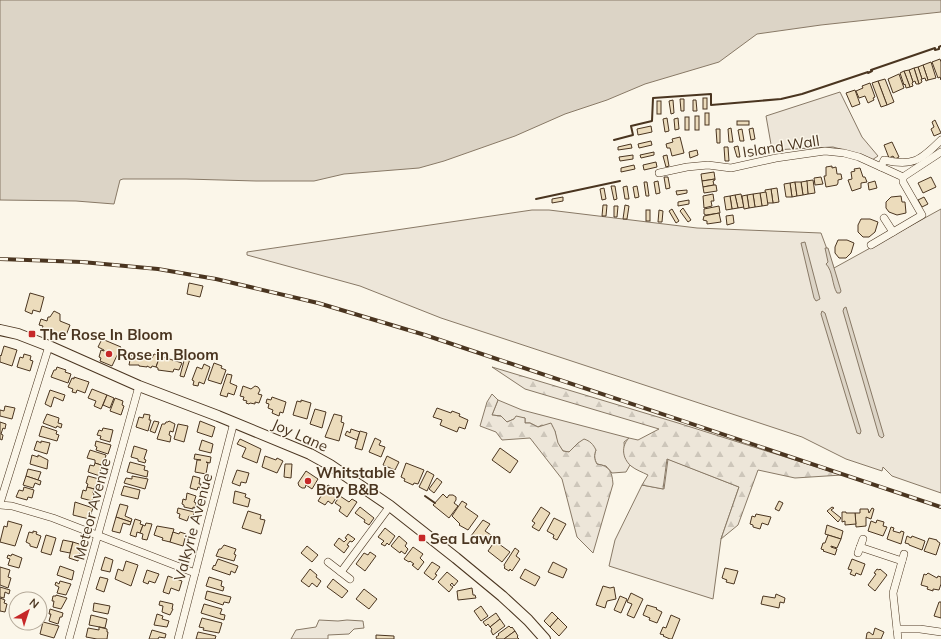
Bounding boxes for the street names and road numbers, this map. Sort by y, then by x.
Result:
street label: Island Wall [741,131,821,161]
street label: Joy Lane [269,414,331,456]
street label: Meteor Avenue [69,456,115,562]
street label: Valkyrie Avenue [169,471,217,583]

